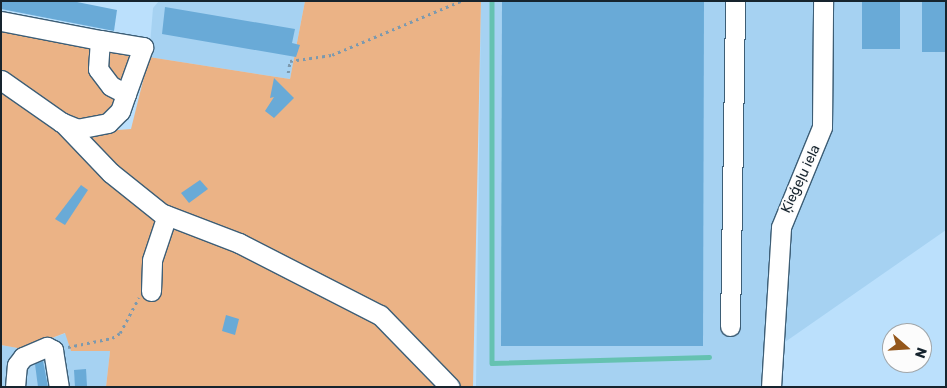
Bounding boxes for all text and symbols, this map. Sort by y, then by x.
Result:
street label: Ķieģeļu iela [778,142,824,216]
north arrow [882,323,932,373]
text: N [911,345,930,360]

